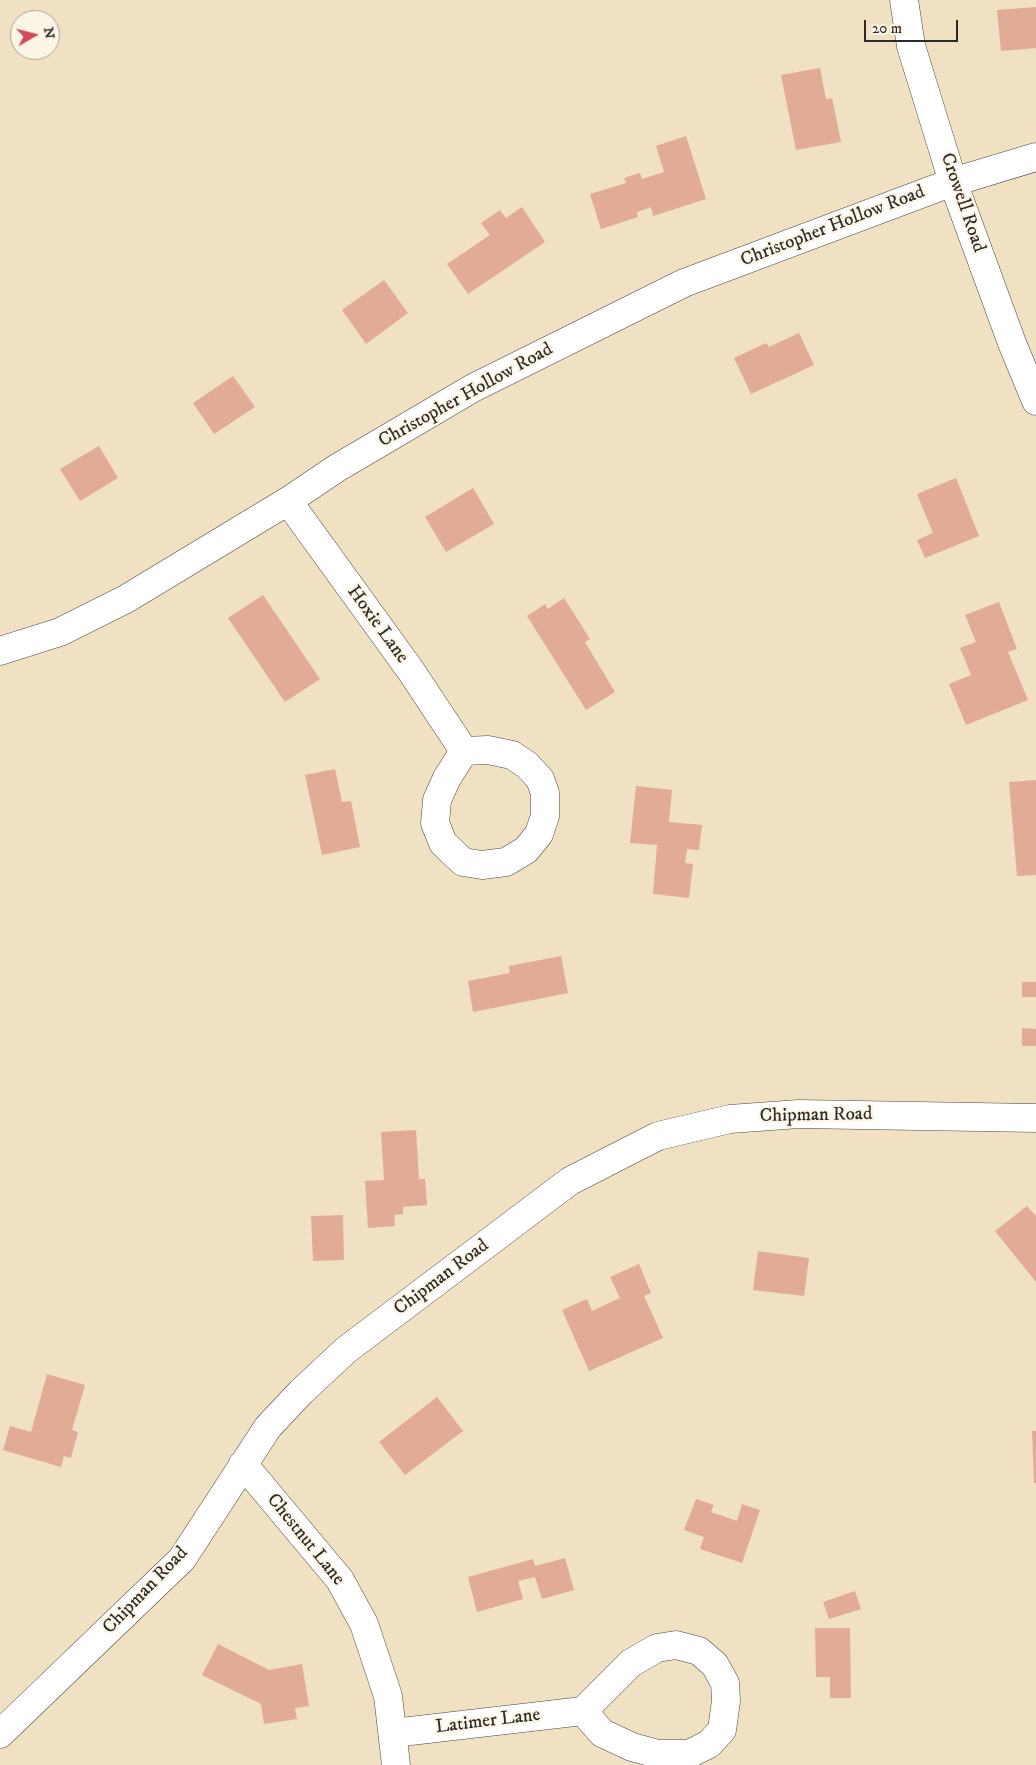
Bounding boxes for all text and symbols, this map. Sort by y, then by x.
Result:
north arrow [10,10,60,60]
scale bar [866,10,960,42]
text: 20 m [872,19,902,38]
text: N [39,26,59,40]
street label: Crowell Road [934,150,990,256]
street label: Christopher Hollow Road [738,181,928,273]
street label: Christopher Hollow Road [375,339,557,453]
street label: Hoxie Lane [341,582,413,668]
street label: Chipman Road [759,1104,873,1128]
street label: Chipman Road [390,1235,494,1321]
street label: Chestnut Lane [261,1490,349,1590]
street label: Chipman Road [99,1543,193,1639]
street label: Latimer Lane [434,1704,542,1740]

